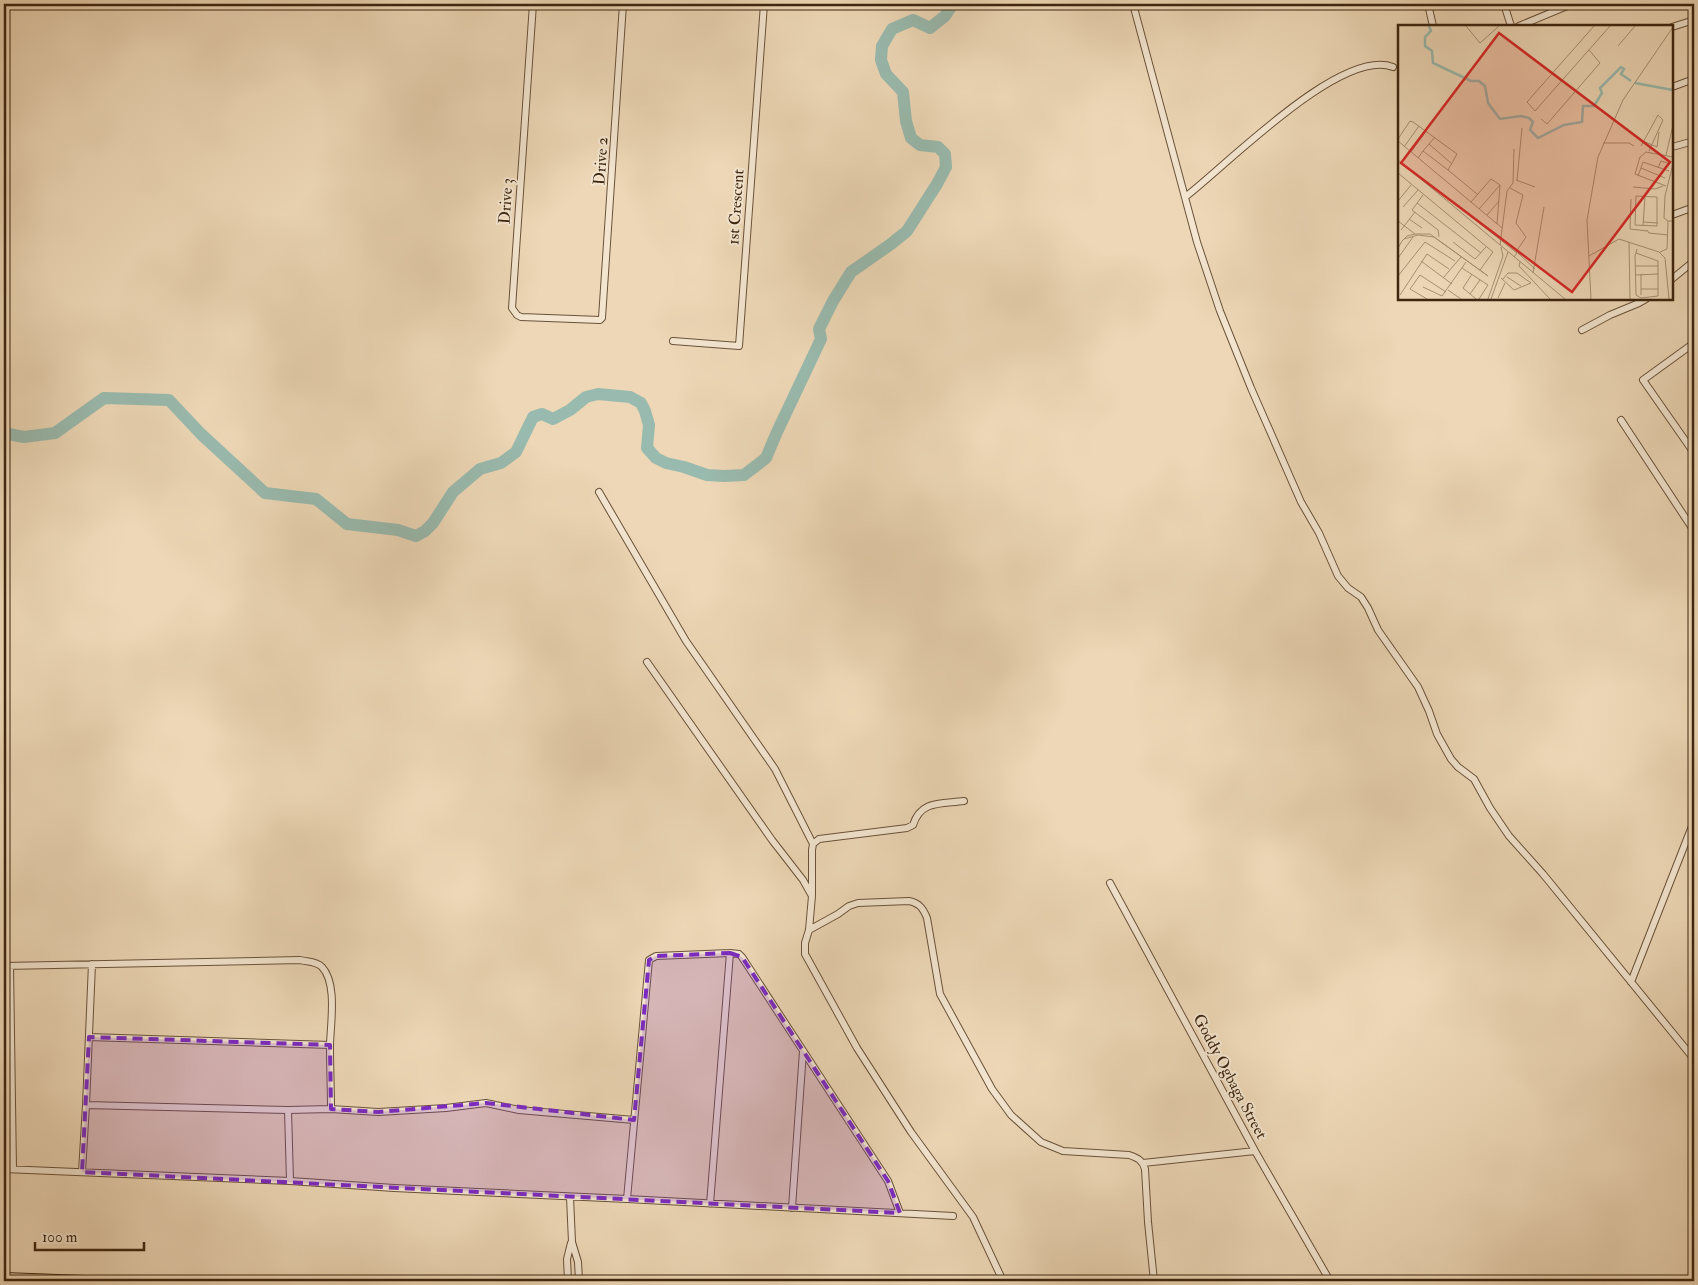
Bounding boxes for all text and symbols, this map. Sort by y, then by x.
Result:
inset map [1398,25,1673,300]
street label: Drive 2 [589,136,613,186]
street label: 1st Crescent [723,169,749,246]
street label: Drive 3 [494,177,518,225]
street label: Goddy Ogbaga Street [1189,1010,1272,1143]
scale bar [35,1220,144,1252]
text: 100 m [42,1228,78,1247]

